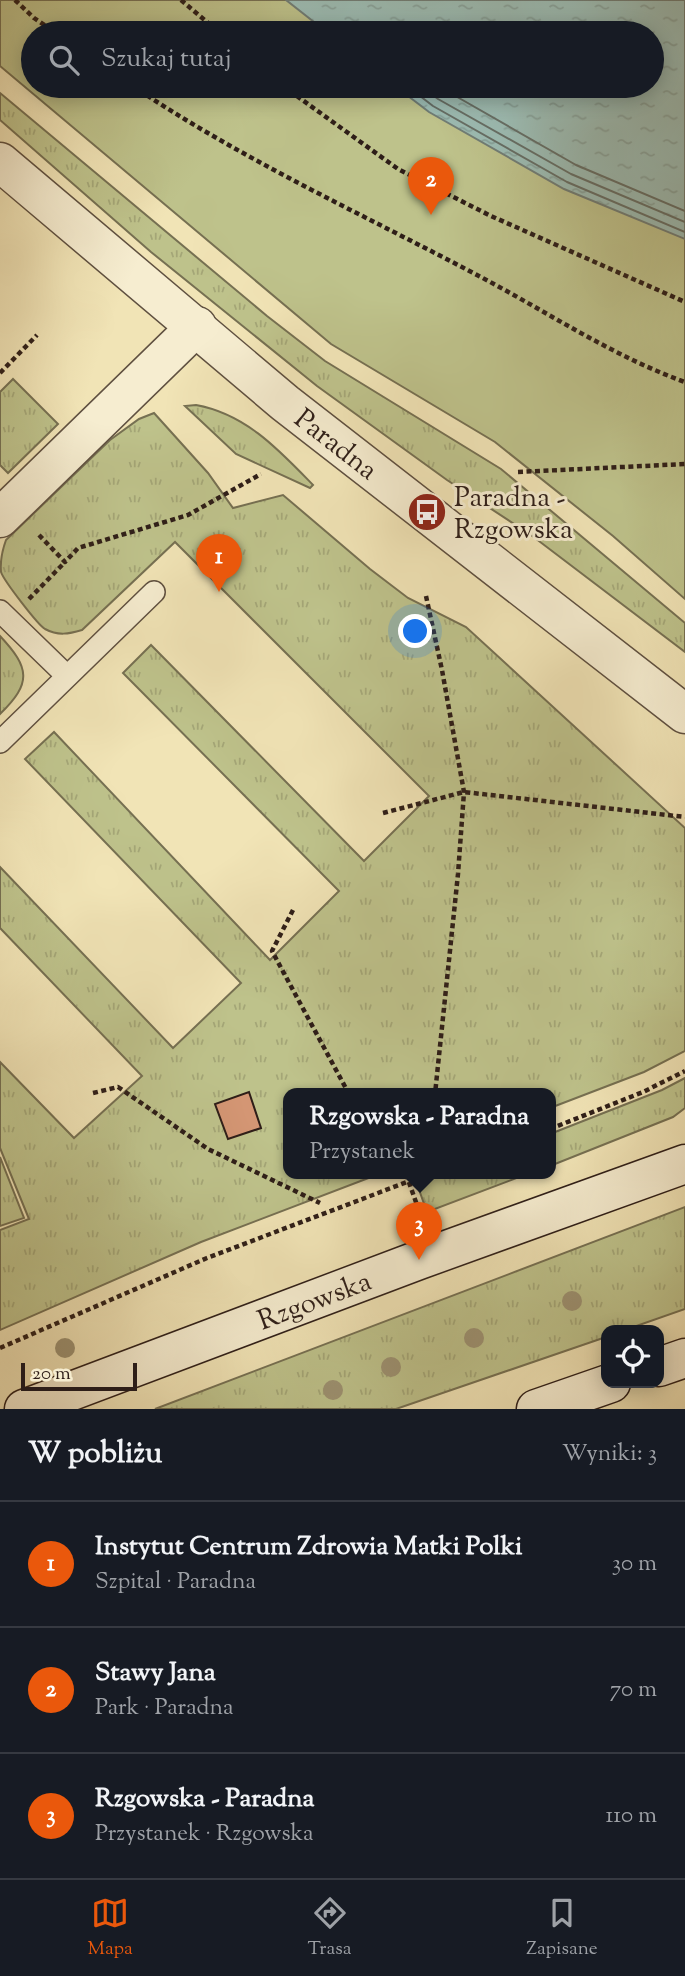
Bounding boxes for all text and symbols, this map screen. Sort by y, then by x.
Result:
search box [21,21,664,98]
icon: search [45,41,83,79]
text: Szukaj tutaj [101,41,232,78]
pin: 2 [408,157,454,215]
street label: Paradna [285,400,385,491]
place label: Paradna - Rzgowska [454,479,573,551]
bus stop icon: Paradna - Rzgowska [406,491,448,533]
pin: 1 [196,534,242,592]
your location [398,614,432,648]
popup [283,1088,556,1179]
text: Rzgowska - Paradna [310,1099,529,1136]
text: Przystanek [310,1136,415,1169]
pin: 3 [396,1202,442,1260]
street label: Rzgowska [252,1263,378,1342]
map controls [601,1325,664,1388]
button: locate [601,1325,664,1388]
scale bar [21,1360,136,1392]
text: 20 m [32,1361,71,1388]
text: W pobliżu [28,1433,162,1476]
text: Wyniki: 3 [562,1438,657,1471]
text: Instytut Centrum Zdrowia Matki Polki [95,1529,522,1566]
text: 1 [47,1548,55,1581]
text: 30 m [612,1548,657,1581]
text: Szpital · Paradna [95,1566,256,1599]
text: Stawy Jana [95,1655,216,1692]
text: 2 [46,1674,56,1707]
text: 70 m [610,1674,657,1707]
text: Park · Paradna [95,1692,234,1725]
text: Rzgowska - Paradna [95,1781,315,1818]
text: 3 [46,1800,56,1833]
text: 110 m [606,1800,657,1833]
text: Przystanek · Rzgowska [95,1818,314,1851]
tab: Mapa [87,1894,133,1963]
tab: Trasa [308,1894,351,1963]
tab: Zapisane [526,1894,598,1963]

